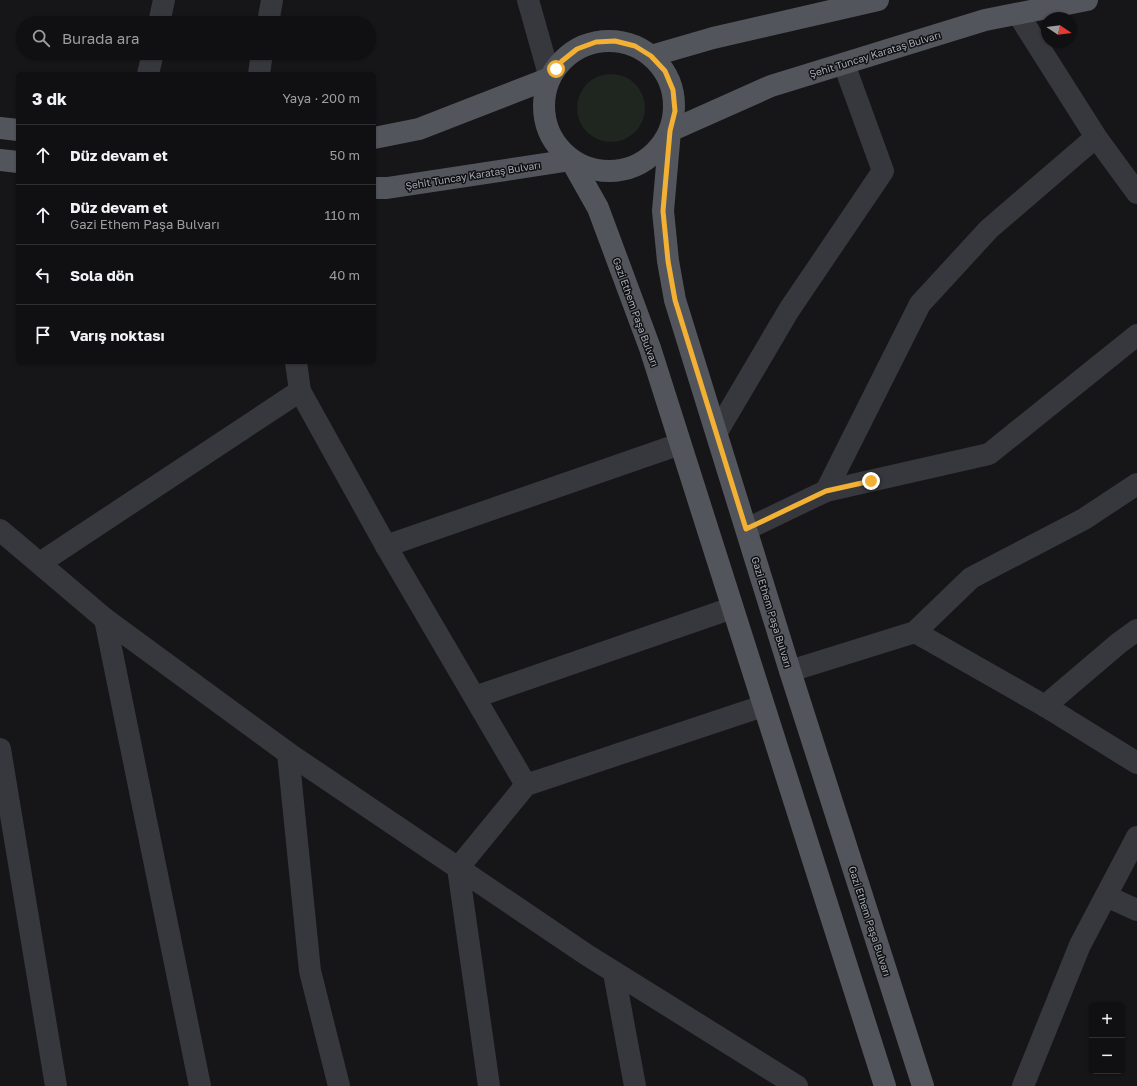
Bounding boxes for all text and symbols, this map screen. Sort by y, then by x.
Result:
north arrow [1041,12,1077,48]
search box [16,16,376,60]
icon: search [30,27,52,49]
street label: Şehit Tuncay Karataş Bulvarı [808,28,942,80]
text: Burada ara [62,29,139,47]
route start [547,60,565,78]
text: 3 dk [32,88,67,109]
text: Yaya · 200 m [283,90,360,106]
icon: ahead [32,144,54,166]
text: Düz devam et [70,146,168,164]
text: 50 m [330,147,360,163]
street label: Şehit Tuncay Karataş Bulvarı [405,158,541,192]
text: Düz devam et [70,198,168,216]
icon: ahead [32,204,54,226]
text: 110 m [325,207,360,223]
text: Gazi Ethem Paşa Bulvarı [70,216,220,232]
street label: Gazi Ethem Paşa Bulvarı [611,256,661,368]
icon: left [32,264,54,286]
text: Sola dön [70,266,134,284]
text: 40 m [329,267,360,283]
icon: arrive [32,324,54,346]
text: Varış noktası [70,326,165,344]
route end [862,472,880,490]
street label: Gazi Ethem Paşa Bulvarı [749,555,795,669]
street label: Gazi Ethem Paşa Bulvarı [846,864,894,978]
map controls [1089,1002,1125,1074]
button: + [1089,1002,1125,1038]
button: − [1089,1038,1125,1074]

